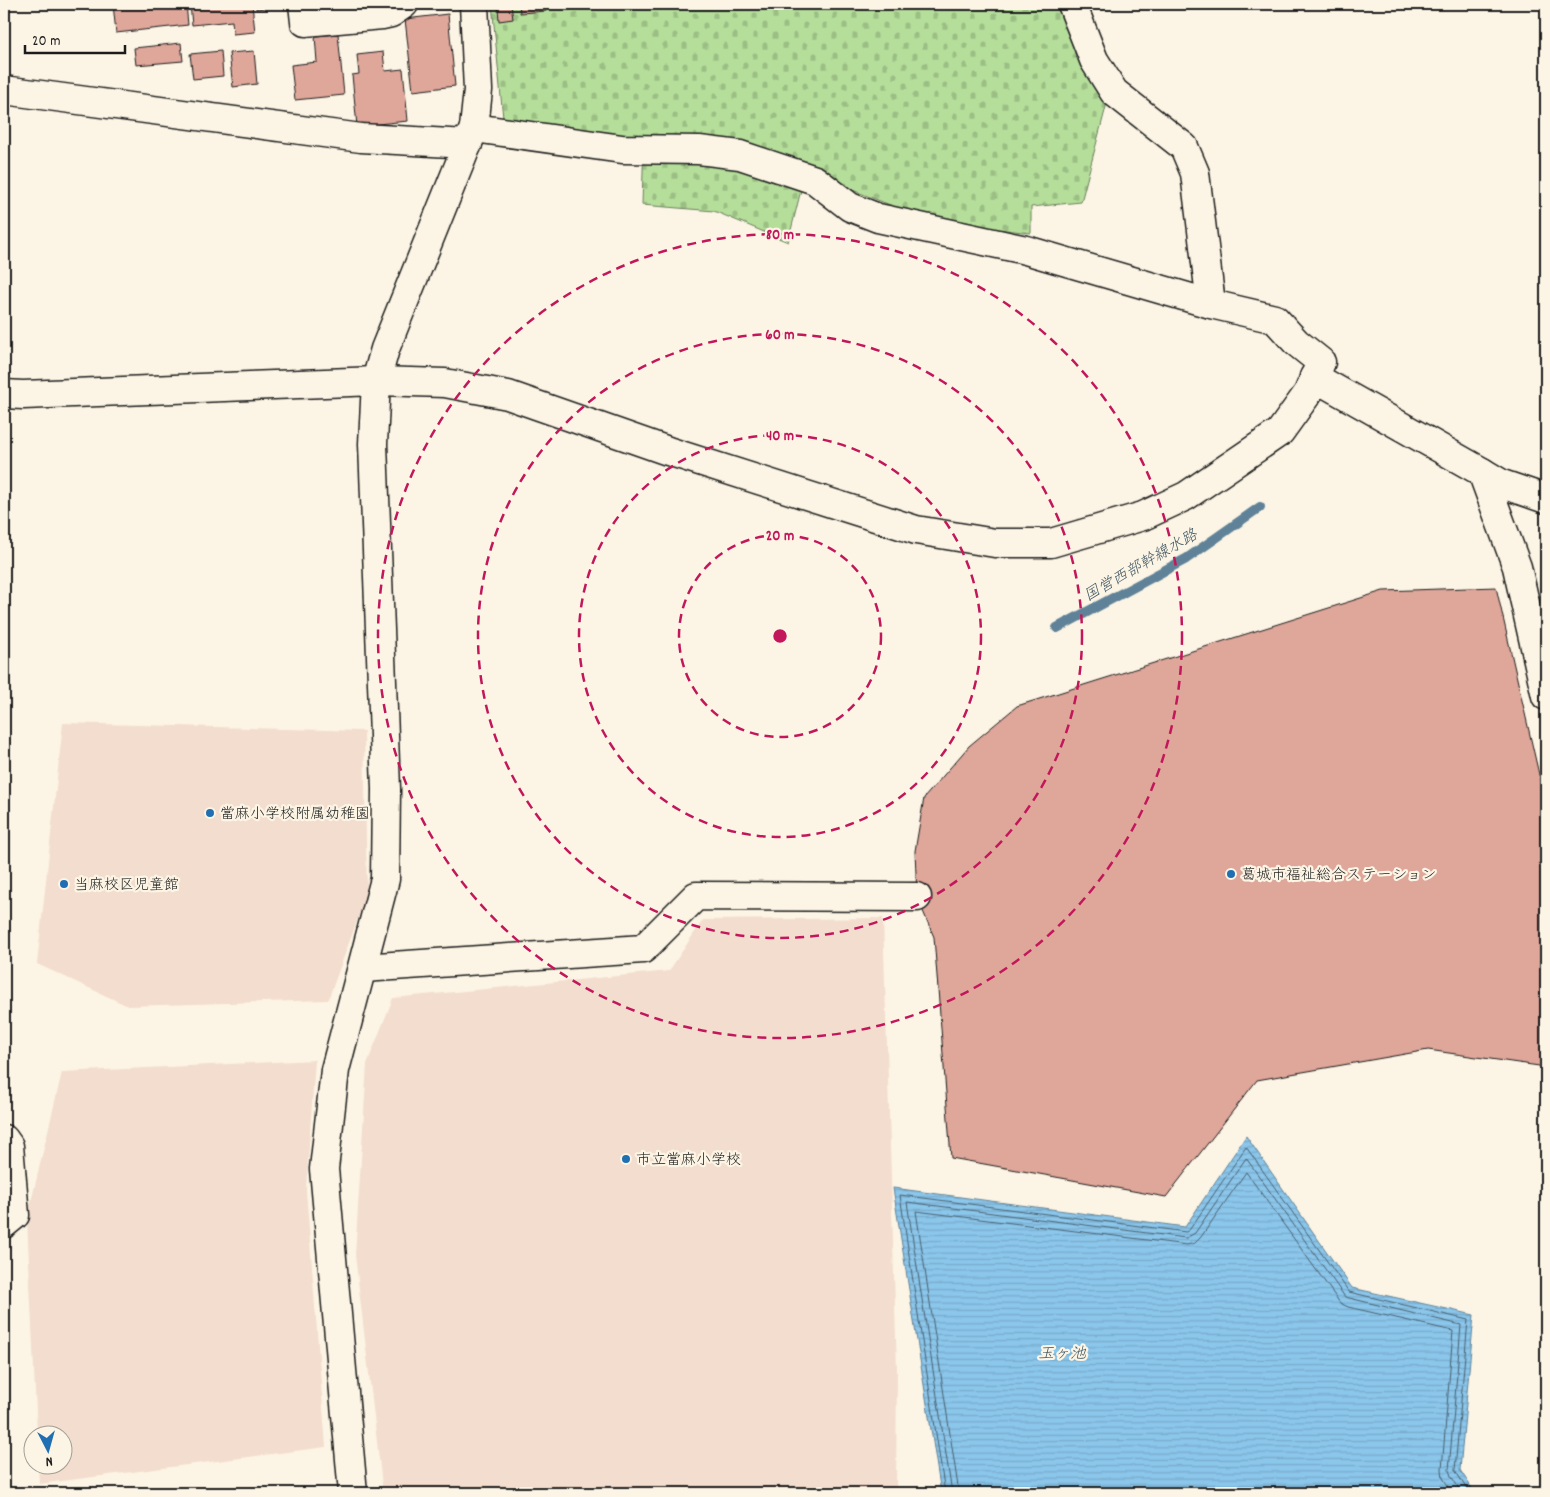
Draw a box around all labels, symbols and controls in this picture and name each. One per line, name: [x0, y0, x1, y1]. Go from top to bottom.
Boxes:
scale bar: [25, 22, 125, 54]
text: 20 m: [32, 31, 60, 53]
text: 80 m: [766, 225, 794, 247]
text: 60 m: [765, 325, 795, 347]
text: 40 m: [766, 426, 794, 448]
water label: 国営西部幹線水路: [1080, 524, 1203, 608]
text: 20 m: [766, 526, 794, 548]
centre of rings: [771, 627, 789, 645]
place label: 當麻小学校附属幼稚園: [220, 804, 370, 826]
marker: 當麻小学校附属幼稚園: [204, 807, 216, 819]
place label: 葛城市福祉総合ステーション: [1241, 865, 1437, 887]
marker: 葛城市福祉総合ステーション: [1225, 868, 1237, 880]
place label: 当麻校区児童館: [74, 875, 179, 897]
marker: 当麻校区児童館: [58, 878, 70, 890]
place label: 市立當麻小学校: [636, 1150, 741, 1172]
marker: 市立當麻小学校: [620, 1153, 632, 1165]
water label: 玉ヶ池: [1038, 1343, 1087, 1366]
north arrow: [22, 1424, 72, 1474]
text: N: [45, 1451, 54, 1471]

